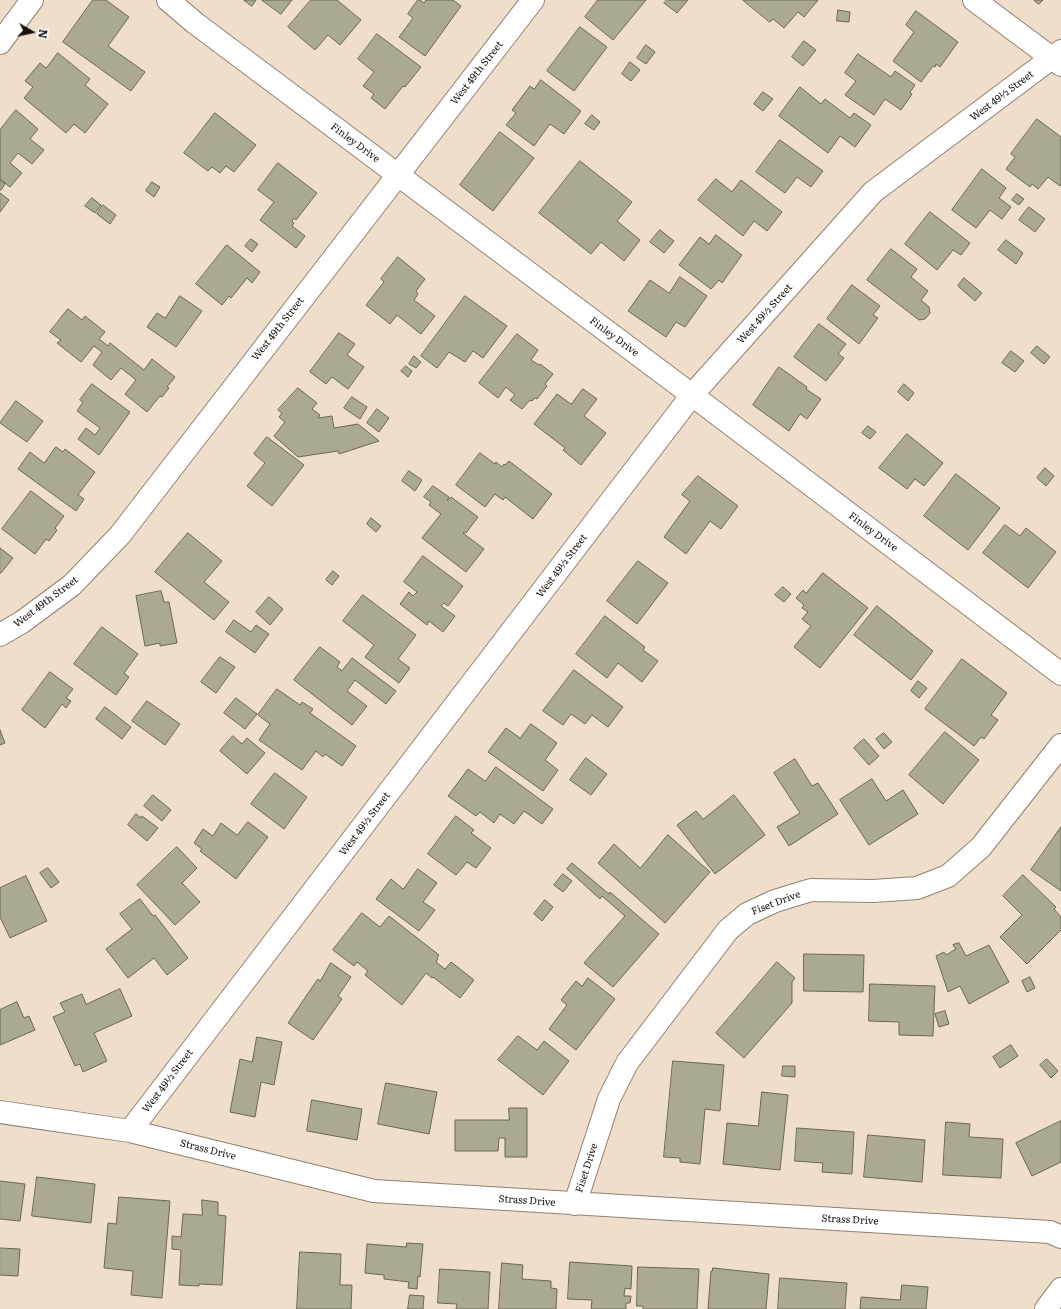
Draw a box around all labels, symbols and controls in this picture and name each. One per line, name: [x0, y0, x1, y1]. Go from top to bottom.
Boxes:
north arrow: [12, 12, 52, 52]
text: N: [35, 28, 52, 40]
street label: West 49th Street: [448, 39, 506, 107]
street label: West 49½ Street: [968, 68, 1036, 124]
street label: Finley Drive: [328, 121, 382, 165]
street label: West 49½ Street: [735, 282, 795, 346]
street label: West 49th Street: [249, 295, 307, 363]
street label: Finley Drive: [587, 315, 641, 359]
street label: Finley Drive: [846, 510, 900, 554]
street label: West 49½ Street: [534, 532, 590, 600]
street label: West 49th Street: [11, 574, 81, 630]
street label: West 49½ Street: [337, 790, 393, 858]
street label: Fiset Drive: [750, 888, 802, 918]
street label: West 49½ Street: [140, 1047, 196, 1115]
street label: Strass Drive: [179, 1137, 237, 1163]
street label: Fiset Drive: [573, 1142, 601, 1194]
street label: Strass Drive: [498, 1193, 556, 1209]
street label: Strass Drive: [821, 1213, 879, 1227]

